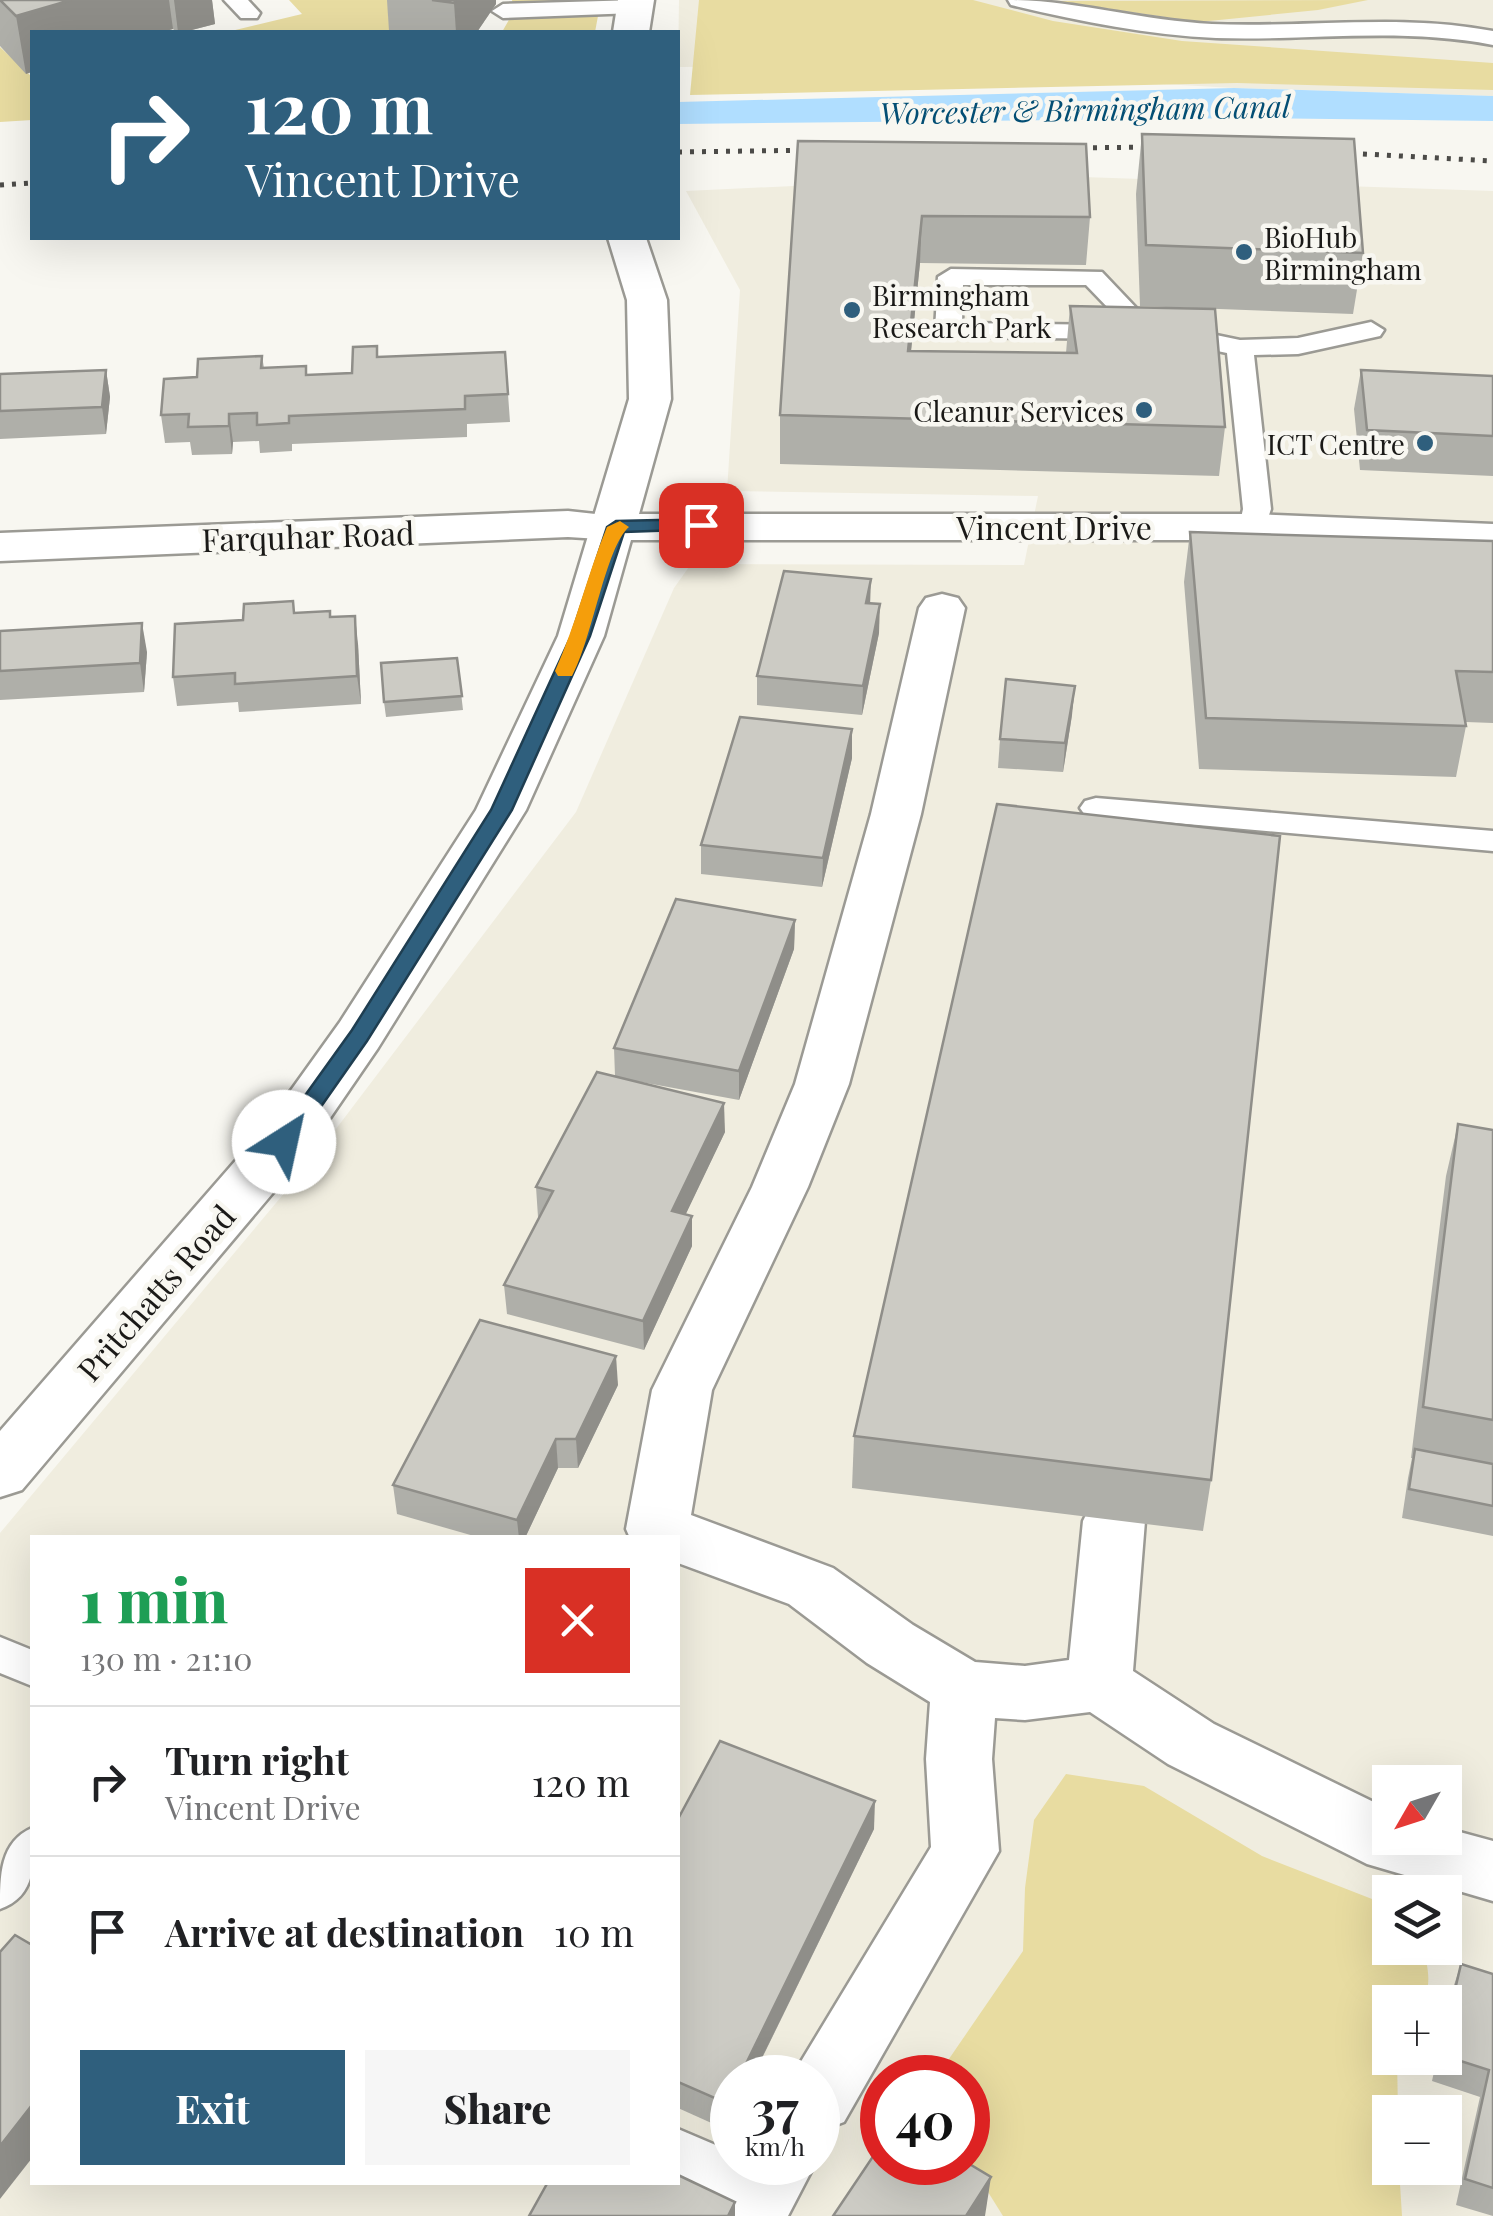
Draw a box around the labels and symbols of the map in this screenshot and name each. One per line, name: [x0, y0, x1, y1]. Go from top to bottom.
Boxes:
water label: Worcester & Birmingham Canal: [879, 85, 1292, 133]
place label: BioHub Birmingham: [1264, 218, 1422, 287]
marker: BioHub Birmingham: [1233, 241, 1255, 263]
place label: Birmingham Research Park: [872, 276, 1052, 345]
marker: Birmingham Research Park: [841, 299, 863, 321]
place label: Cleanur Services: [913, 392, 1124, 429]
marker: Cleanur Services: [1133, 399, 1155, 421]
place label: ICT Centre: [1267, 425, 1405, 462]
marker: ICT Centre: [1414, 432, 1436, 454]
pin: [659, 483, 744, 568]
street label: Vincent Drive: [955, 505, 1152, 548]
street label: Farquhar Road: [201, 510, 415, 560]
position arrow: [232, 1090, 336, 1194]
street label: Pritchatts Road: [66, 1195, 244, 1389]
north arrow: [1372, 1765, 1462, 1855]
speed limit sign: 40: [860, 2055, 990, 2185]

